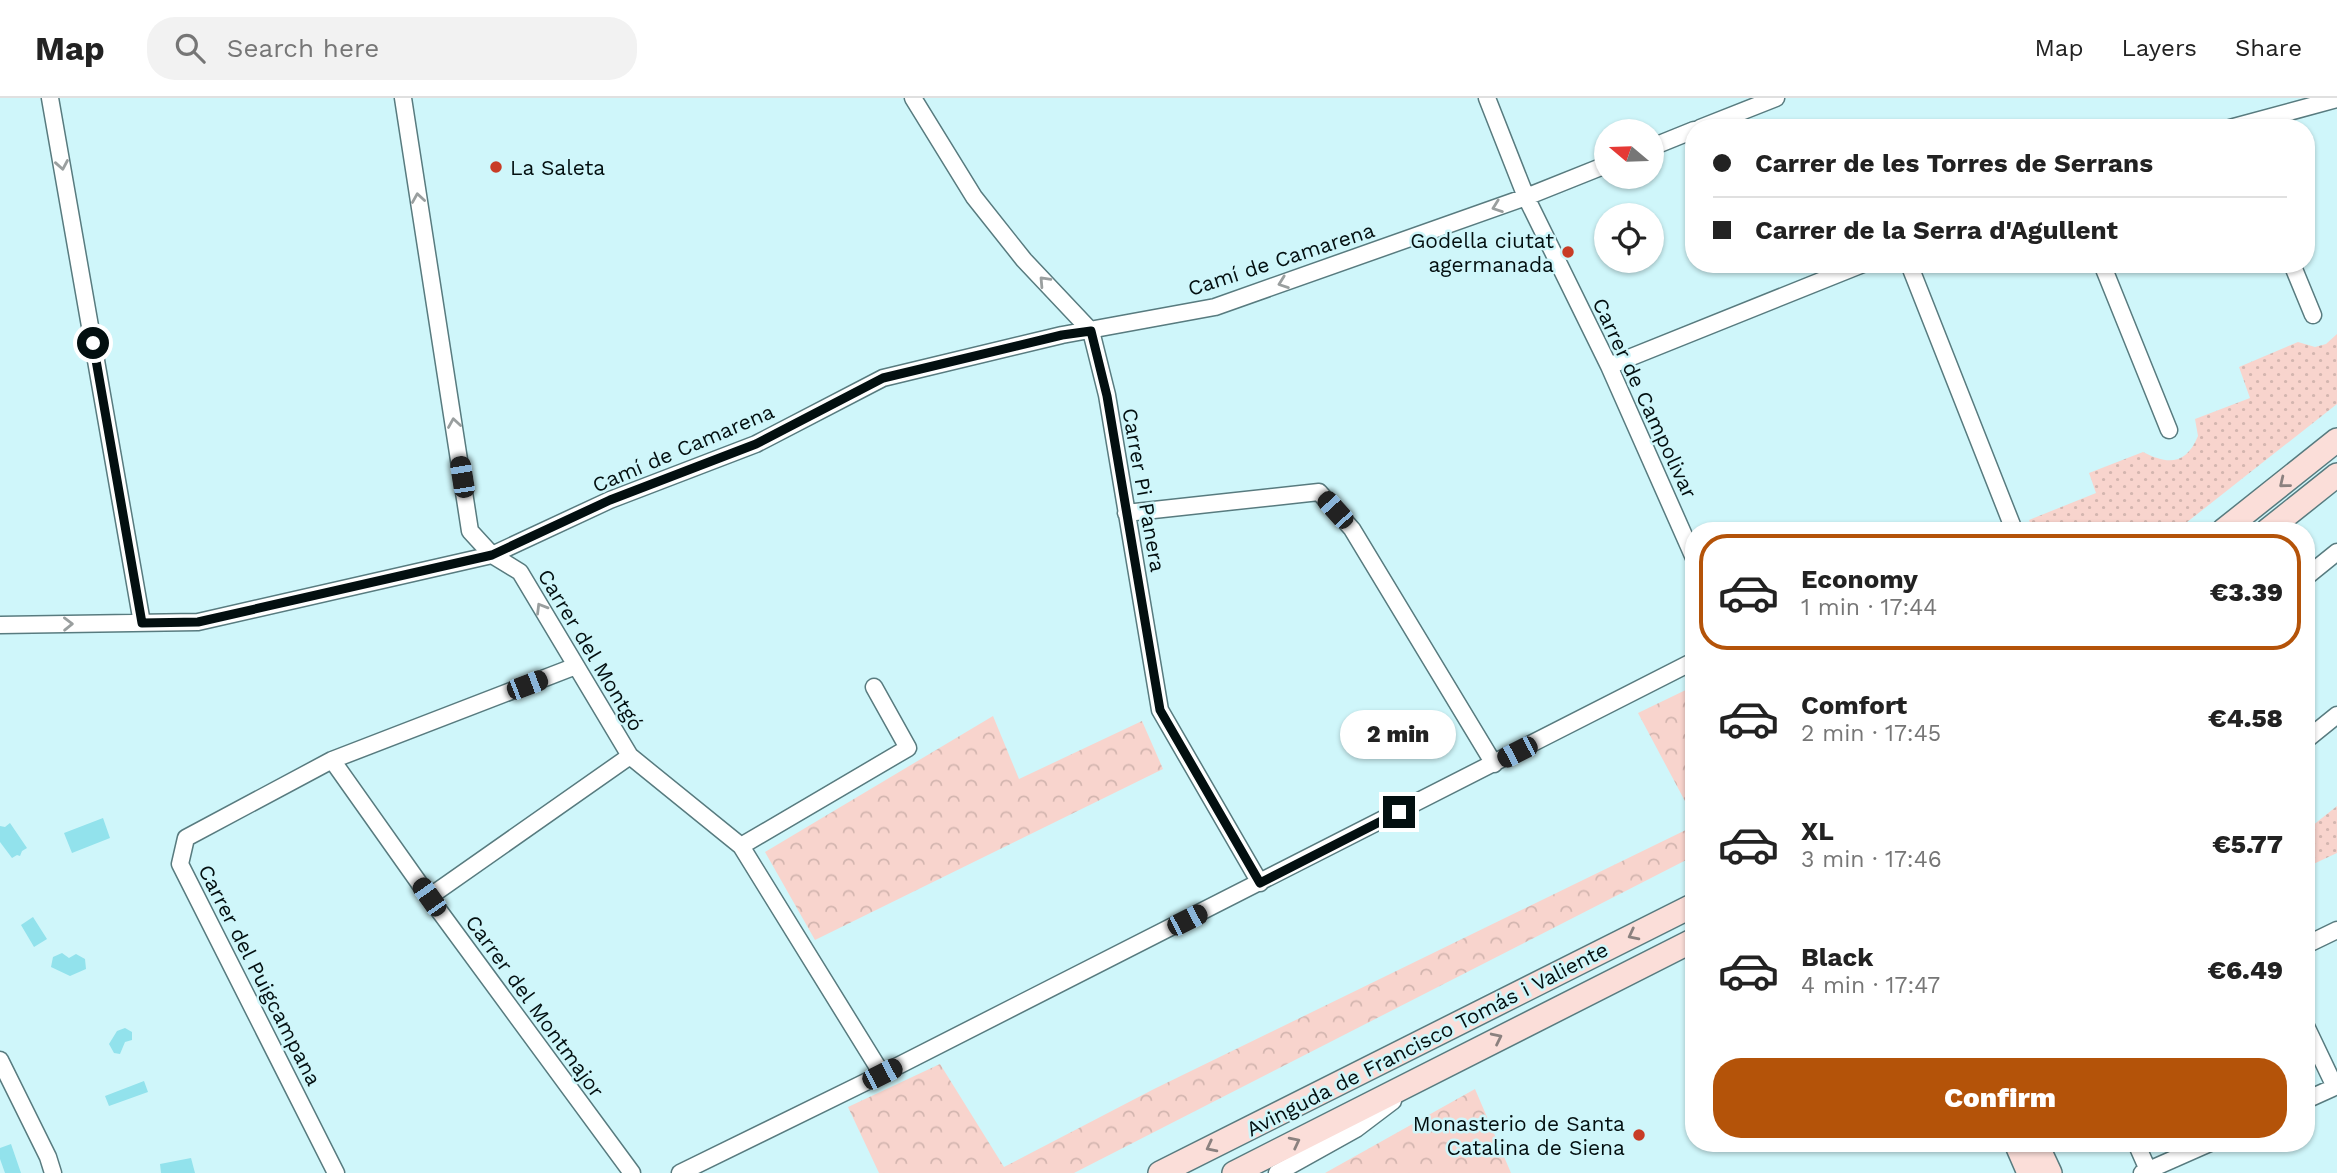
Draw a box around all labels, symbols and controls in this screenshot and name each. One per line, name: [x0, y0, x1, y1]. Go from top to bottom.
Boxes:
search box: [147, 17, 637, 80]
text: Map: [35, 29, 105, 68]
icon: search: [171, 29, 209, 67]
text: Search here: [227, 33, 379, 63]
text: Map: [2035, 34, 2083, 62]
text: Layers: [2121, 34, 2197, 62]
text: Share: [2235, 34, 2302, 62]
north arrow: [1594, 119, 1664, 189]
map controls: [1594, 119, 1664, 273]
text: Carrer de les Torres de Serrans: [1755, 148, 2153, 178]
place label: La Saleta: [510, 155, 605, 180]
one-way arrow: [54, 159, 69, 171]
marker: La Saleta: [488, 159, 504, 175]
one-way arrow: [411, 192, 426, 204]
one-way arrow: [1492, 199, 1504, 213]
button: locate: [1594, 203, 1664, 273]
text: Carrer de la Serra d'Agullent: [1755, 215, 2118, 245]
street label: Camí de Camarena: [1184, 217, 1378, 301]
place label: Godella ciutat agermanada: [1410, 228, 1554, 277]
marker: Godella ciutat agermanada: [1560, 244, 1576, 260]
one-way arrow: [1277, 275, 1289, 289]
one-way arrow: [1039, 276, 1052, 289]
street label: Carrer de Campolivar: [1588, 294, 1703, 502]
route start: [77, 327, 109, 359]
street label: Camí de Camarena: [588, 398, 778, 498]
street label: Carrer Pi Panera: [1117, 406, 1171, 574]
one-way arrow: [446, 417, 461, 429]
car: [449, 455, 476, 499]
one-way arrow: [2279, 474, 2291, 487]
car: [1314, 487, 1357, 533]
icon: car: [1717, 561, 1780, 624]
text: Economy: [1801, 564, 1918, 594]
street label: Carrer del Montgó: [533, 565, 649, 735]
text: €3.39: [2210, 577, 2283, 607]
text: 1 min · 17:44: [1801, 594, 1937, 621]
one-way arrow: [536, 602, 549, 615]
one-way arrow: [63, 616, 74, 632]
car: [504, 668, 551, 702]
icon: car: [1717, 687, 1780, 750]
text: Comfort: [1801, 690, 1907, 720]
text: €4.58: [2208, 703, 2283, 733]
callout: 2 min: [1341, 710, 1457, 760]
text: 2 min · 17:45: [1801, 720, 1941, 747]
text: 2 min: [1367, 721, 1429, 748]
car: [1494, 733, 1541, 771]
route end: [1383, 796, 1415, 828]
icon: car: [1717, 813, 1780, 876]
text: XL: [1801, 816, 1834, 846]
text: €5.77: [2212, 829, 2283, 859]
text: 3 min · 17:46: [1801, 846, 1942, 873]
street label: Carrer del Puigcampana: [193, 860, 327, 1090]
car: [409, 874, 450, 920]
car: [1164, 901, 1211, 939]
street label: Carrer del Montmajor: [460, 910, 610, 1102]
one-way arrow: [1628, 927, 1640, 941]
street label: Avinguda de Francisco Tomás i Valiente: [1242, 936, 1612, 1142]
icon: car: [1717, 939, 1780, 1002]
text: Black: [1801, 942, 1873, 972]
text: €6.49: [2208, 955, 2283, 985]
text: 4 min · 17:47: [1801, 972, 1940, 999]
one-way arrow: [1490, 1033, 1502, 1047]
car: [859, 1055, 906, 1093]
button: Confirm: [1713, 1058, 2287, 1138]
place label: Monasterio de Santa Catalina de Siena: [1413, 1111, 1625, 1160]
marker: Monasterio de Santa Catalina de Siena: [1631, 1127, 1647, 1143]
one-way arrow: [1288, 1136, 1300, 1150]
one-way arrow: [1206, 1139, 1218, 1153]

